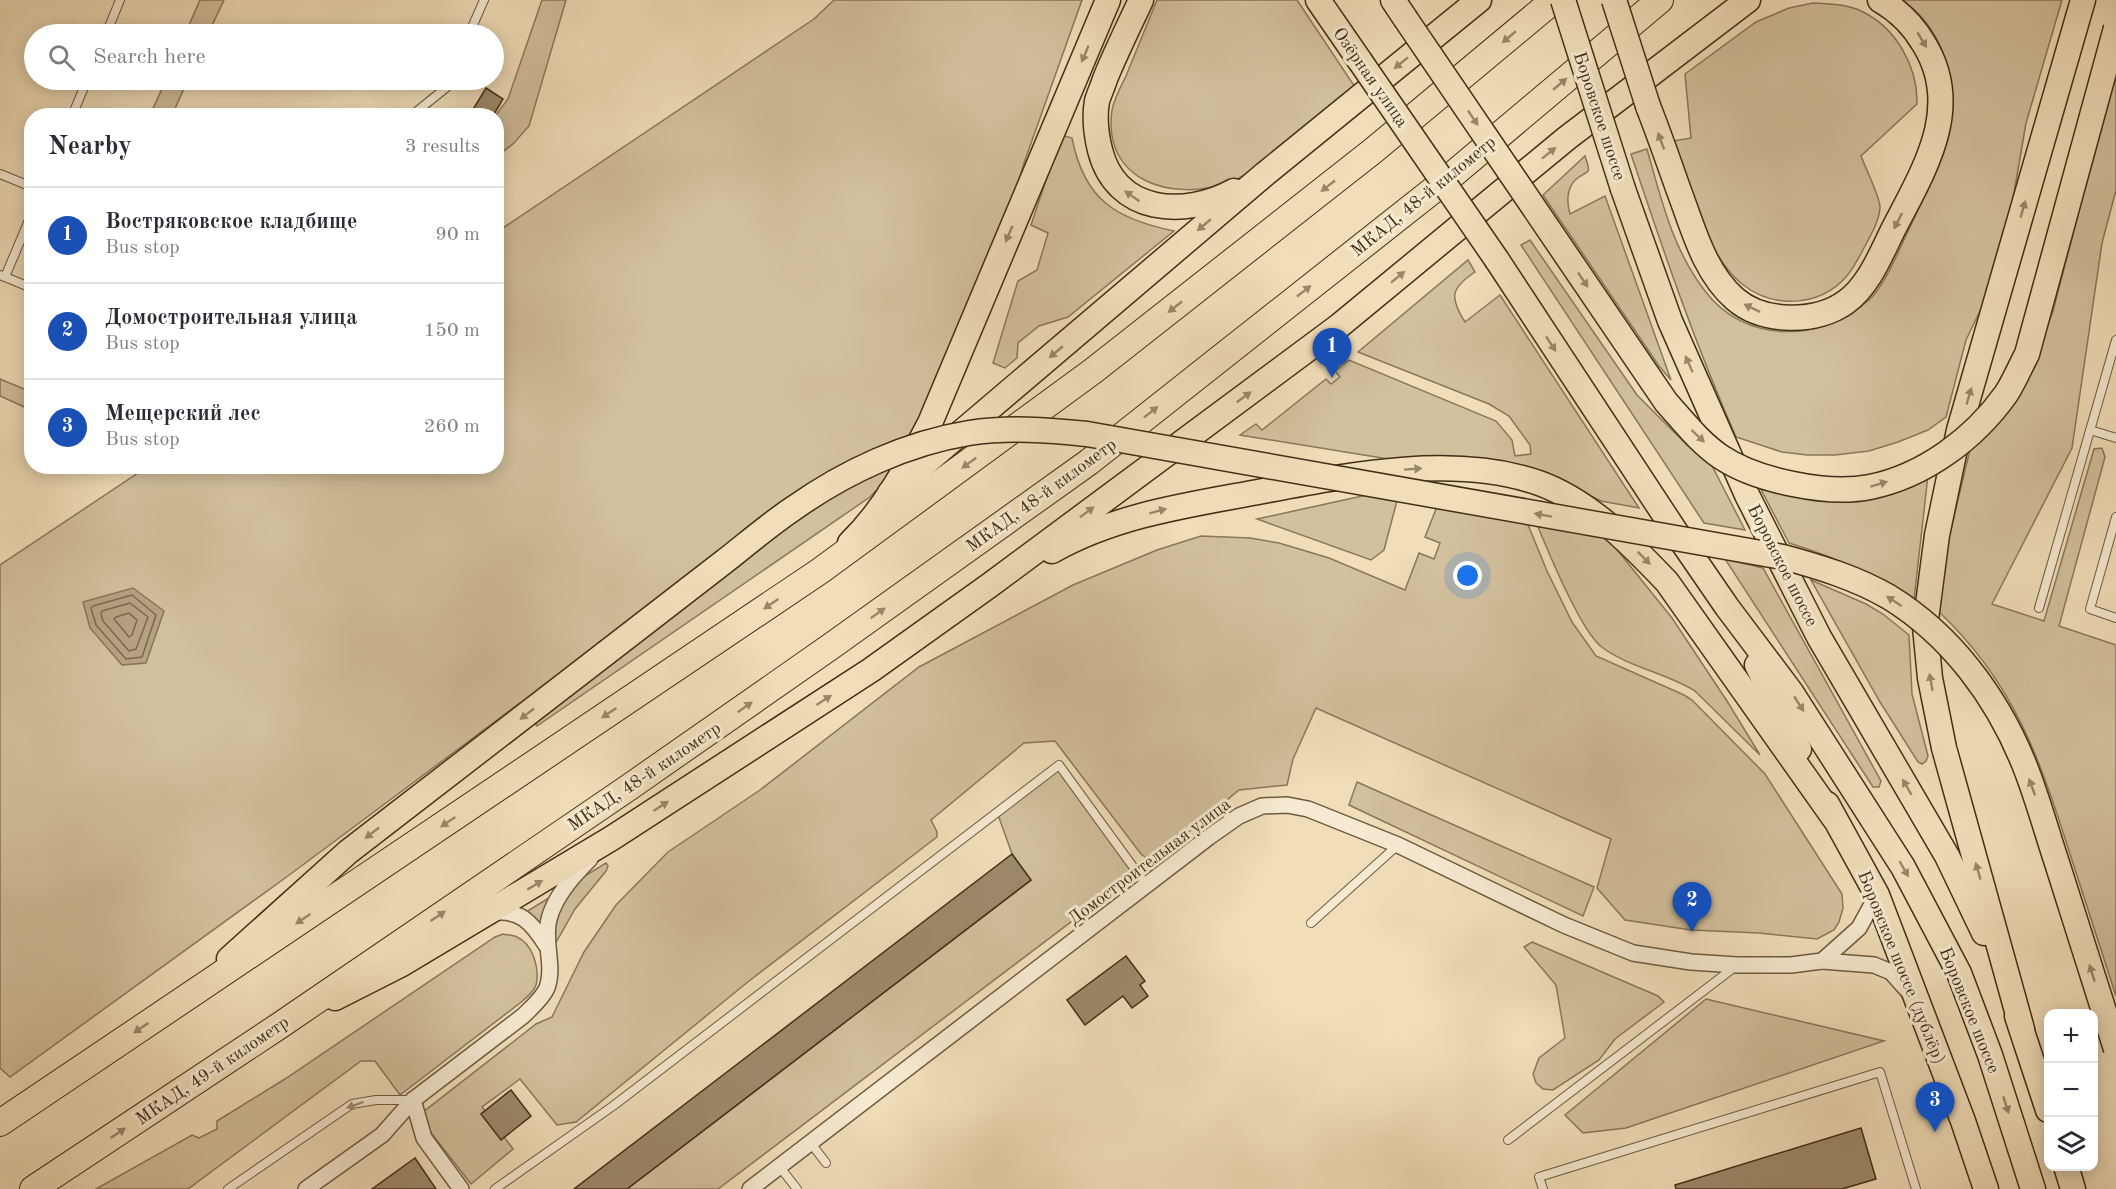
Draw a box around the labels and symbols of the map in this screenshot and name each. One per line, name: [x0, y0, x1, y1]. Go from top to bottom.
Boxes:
street label: Озёрная улица: [1329, 24, 1411, 131]
one-way arrow: [1501, 31, 1517, 44]
one-way arrow: [1916, 31, 1927, 48]
one-way arrow: [1080, 45, 1089, 63]
street label: Боровское шоссе: [1570, 50, 1628, 183]
one-way arrow: [1393, 57, 1409, 70]
one-way arrow: [1552, 78, 1567, 91]
one-way arrow: [1467, 110, 1479, 126]
one-way arrow: [1656, 132, 1666, 150]
street label: МКАД, 48-й километр: [1348, 133, 1499, 261]
one-way arrow: [1541, 147, 1557, 160]
one-way arrow: [1320, 180, 1335, 192]
one-way arrow: [1124, 190, 1140, 201]
one-way arrow: [2019, 200, 2029, 218]
one-way arrow: [1893, 213, 1902, 230]
one-way arrow: [1196, 219, 1212, 232]
one-way arrow: [1005, 225, 1014, 242]
one-way arrow: [1577, 271, 1589, 287]
one-way arrow: [1391, 272, 1406, 284]
one-way arrow: [1297, 286, 1312, 298]
one-way arrow: [1167, 301, 1182, 313]
one-way arrow: [1744, 303, 1761, 312]
pin: 1: [1312, 328, 1352, 378]
one-way arrow: [1546, 336, 1557, 353]
one-way arrow: [1049, 345, 1064, 358]
one-way arrow: [1684, 355, 1694, 373]
one-way arrow: [1965, 387, 1974, 405]
one-way arrow: [1237, 391, 1252, 403]
one-way arrow: [1144, 407, 1159, 419]
one-way arrow: [1690, 429, 1705, 442]
street label: МКАД, 48-й километр: [963, 436, 1120, 556]
one-way arrow: [961, 456, 976, 468]
one-way arrow: [1403, 465, 1422, 474]
one-way arrow: [1870, 479, 1888, 488]
street label: Боровское шоссе: [1744, 502, 1821, 629]
one-way arrow: [1079, 506, 1095, 518]
one-way arrow: [1149, 506, 1167, 515]
one-way arrow: [1534, 510, 1553, 519]
one-way arrow: [1637, 550, 1651, 564]
your location: [1453, 561, 1482, 590]
one-way arrow: [1886, 596, 1902, 607]
one-way arrow: [764, 598, 780, 610]
one-way arrow: [870, 608, 886, 619]
one-way arrow: [1927, 672, 1936, 691]
one-way arrow: [816, 695, 833, 706]
one-way arrow: [1793, 696, 1805, 712]
one-way arrow: [736, 701, 752, 713]
one-way arrow: [602, 707, 618, 719]
one-way arrow: [519, 708, 535, 721]
street label: МКАД, 48-й километр: [565, 719, 724, 835]
one-way arrow: [2027, 778, 2037, 796]
one-way arrow: [1901, 779, 1912, 795]
street label: Домостроительная улица: [1065, 795, 1234, 929]
one-way arrow: [653, 801, 669, 812]
one-way arrow: [439, 816, 456, 827]
one-way arrow: [365, 827, 380, 839]
one-way arrow: [1899, 861, 1909, 878]
one-way arrow: [1973, 862, 1982, 880]
street label: Боровское шоссе (дублёр): [1854, 868, 1949, 1067]
one-way arrow: [527, 879, 543, 890]
pin: 2: [1672, 882, 1712, 932]
one-way arrow: [430, 911, 446, 922]
one-way arrow: [295, 913, 311, 924]
street label: Боровское шоссе: [1936, 945, 2003, 1076]
one-way arrow: [2087, 964, 2096, 982]
street label: МКАД, 49-й километр: [133, 1013, 292, 1129]
one-way arrow: [133, 1022, 149, 1033]
pin: 3: [1916, 1082, 1954, 1132]
one-way arrow: [2002, 1096, 2011, 1114]
one-way arrow: [346, 1101, 364, 1111]
one-way arrow: [110, 1127, 126, 1138]

